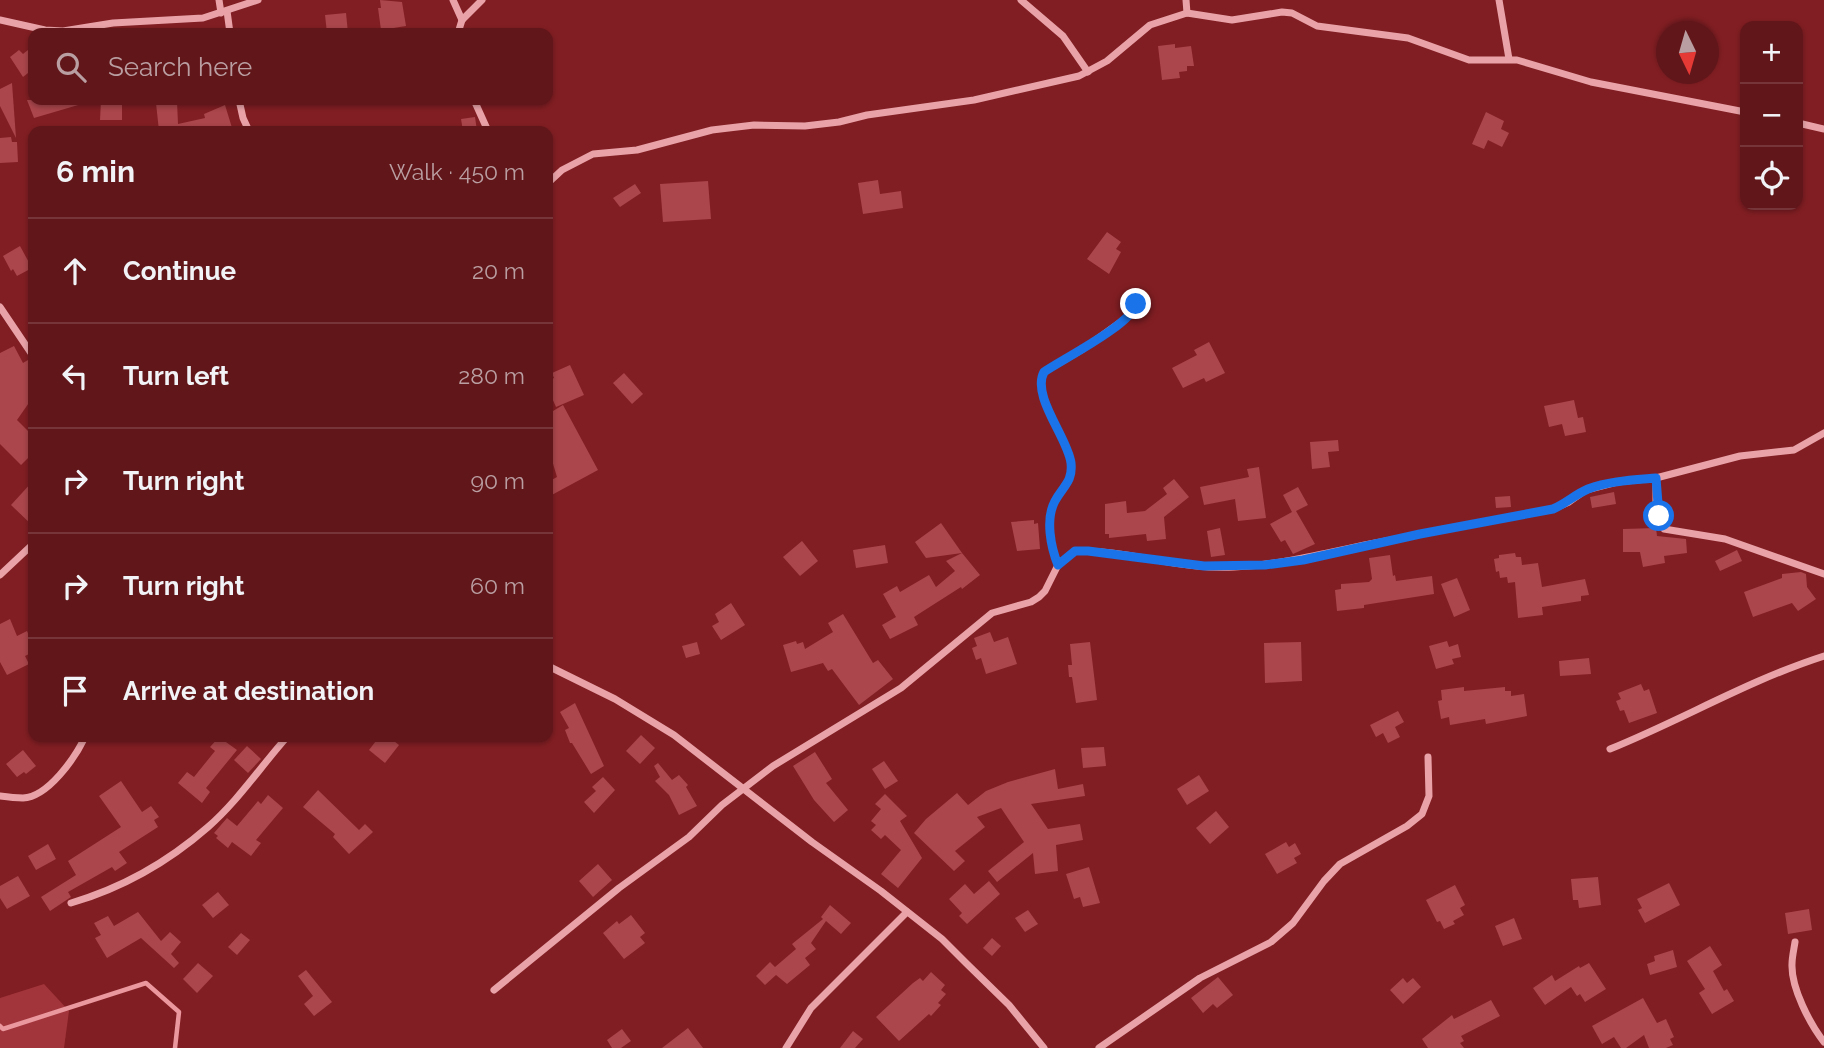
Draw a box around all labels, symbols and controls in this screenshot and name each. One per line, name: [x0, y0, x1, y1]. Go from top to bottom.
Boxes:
north arrow: [1656, 21, 1719, 84]
map controls: [1740, 21, 1803, 210]
button: +: [1740, 21, 1803, 84]
search box: [28, 28, 553, 105]
icon: search: [52, 48, 90, 86]
text: Search here: [108, 52, 252, 82]
button: −: [1740, 84, 1803, 147]
button: locate: [1740, 147, 1803, 210]
text: 6 min: [56, 154, 135, 189]
text: Walk · 450 m: [389, 158, 525, 185]
icon: ahead: [56, 252, 94, 290]
text: Continue: [123, 256, 236, 286]
text: 20 m: [472, 257, 525, 284]
route end: [1120, 288, 1151, 319]
icon: left: [56, 357, 94, 395]
text: Turn left: [123, 361, 229, 391]
text: 280 m: [458, 362, 525, 389]
icon: right: [56, 462, 94, 500]
text: Turn right: [123, 466, 244, 496]
text: 90 m: [470, 467, 525, 494]
route start: [1643, 500, 1674, 531]
icon: right: [56, 567, 94, 605]
text: Turn right: [123, 571, 244, 601]
text: 60 m: [470, 572, 525, 599]
icon: arrive: [56, 672, 94, 710]
text: Arrive at destination: [123, 676, 374, 706]

